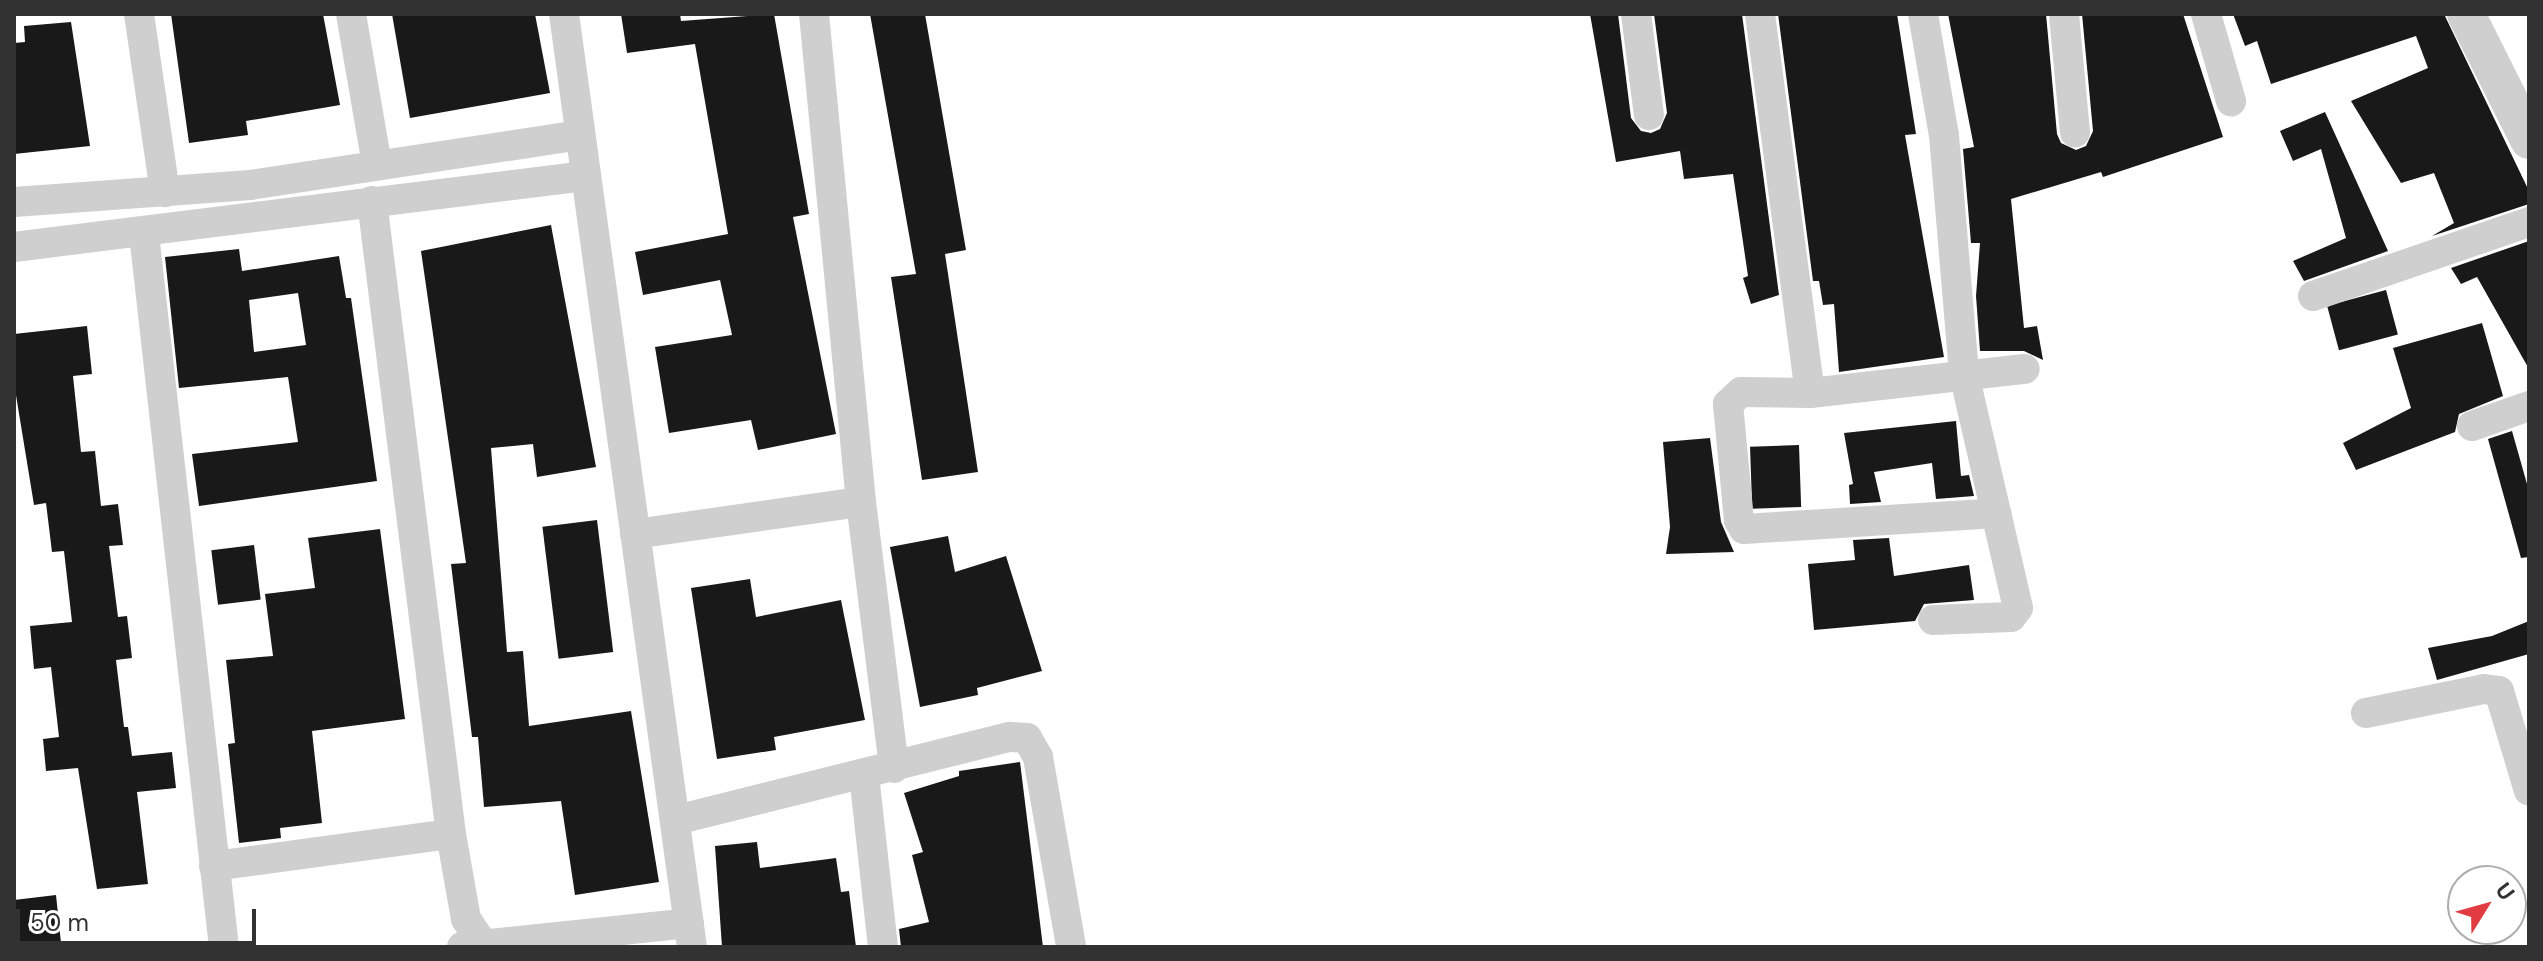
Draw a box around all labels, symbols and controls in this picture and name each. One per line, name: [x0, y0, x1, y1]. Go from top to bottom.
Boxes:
north arrow: [2447, 865, 2527, 945]
text: U: [2489, 877, 2521, 906]
scale bar: [20, 893, 260, 943]
text: 50 m: [30, 907, 89, 938]

